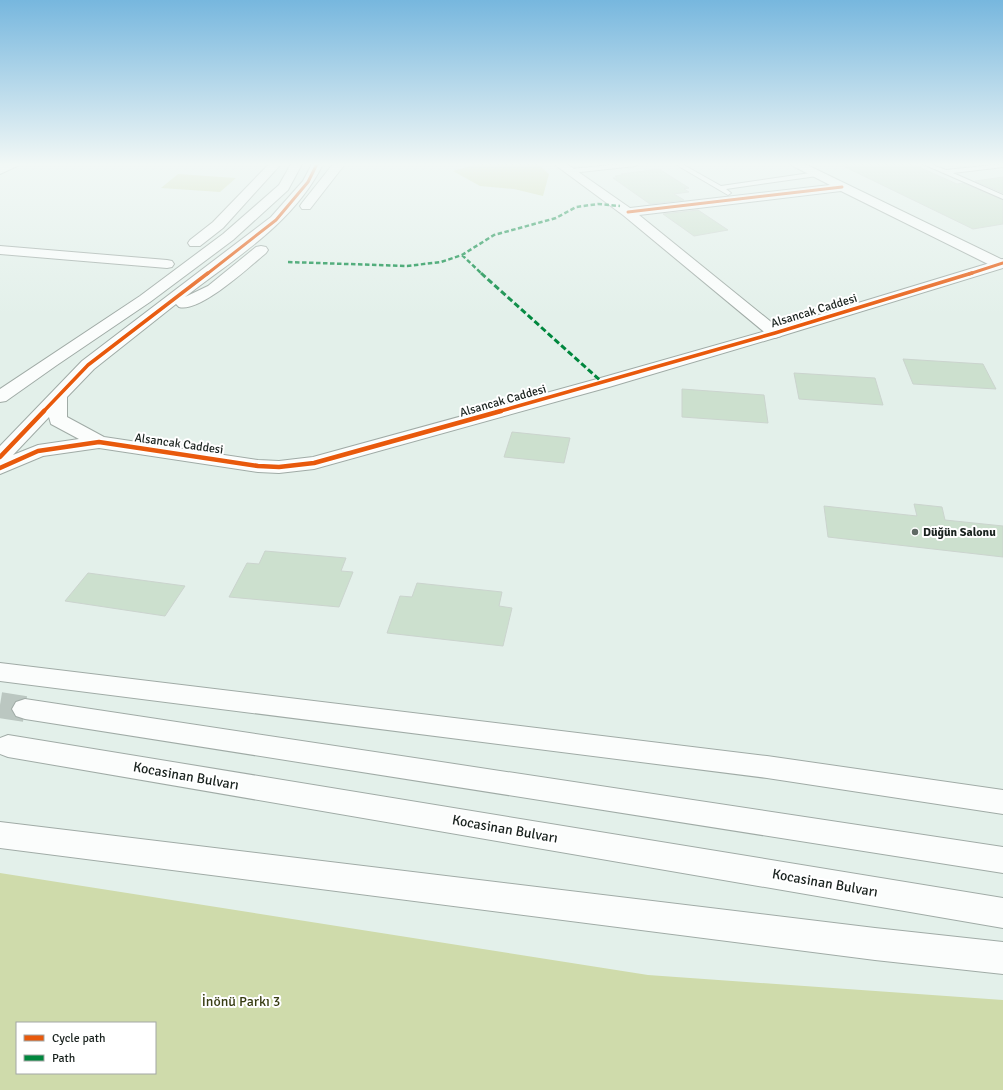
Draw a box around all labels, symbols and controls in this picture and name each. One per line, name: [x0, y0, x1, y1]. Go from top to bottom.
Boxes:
street label: Alsancak Caddesi: [769, 291, 859, 331]
street label: Alsancak Caddesi: [458, 381, 548, 421]
street label: Alsancak Caddesi: [134, 430, 224, 458]
place label: Düğün Salonu: [923, 525, 996, 540]
marker: Düğün Salonu: [910, 527, 920, 537]
street label: Kocasinan Bulvarı: [132, 758, 240, 794]
street label: Kocasinan Bulvarı: [451, 811, 559, 847]
street label: Kocasinan Bulvarı: [771, 865, 879, 901]
park label: İnönü Parkı 3: [202, 993, 280, 1010]
legend: [16, 1022, 156, 1074]
text: Cycle path: [52, 1031, 105, 1046]
text: Path: [52, 1051, 75, 1066]

